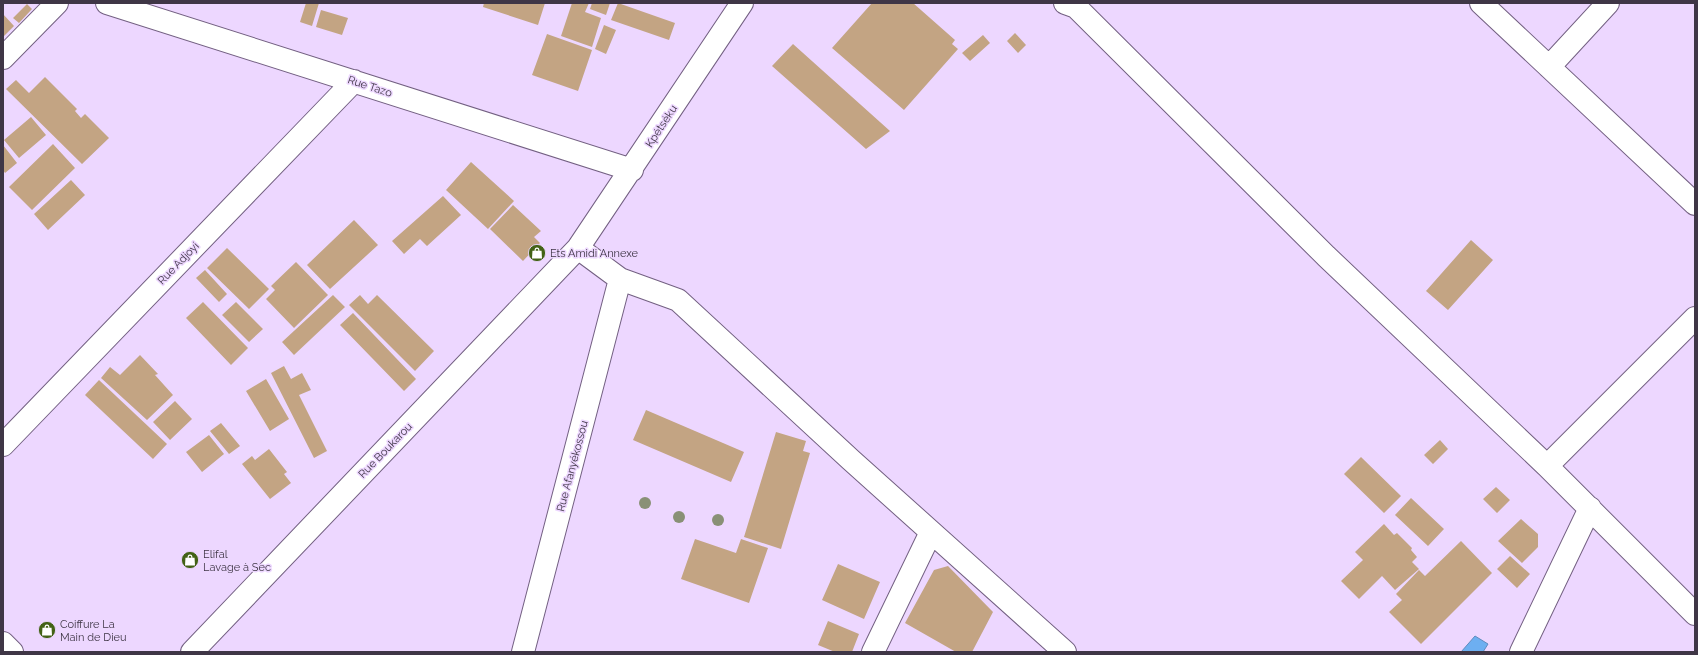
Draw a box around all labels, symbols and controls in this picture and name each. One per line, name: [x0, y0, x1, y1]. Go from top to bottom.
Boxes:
street label: Rue Tazo: [346, 73, 394, 100]
street label: Kpétséku: [643, 103, 680, 150]
street label: Rue Adjoyi: [155, 239, 202, 287]
shop icon: Ets Amidi Annexe: [527, 243, 547, 263]
place label: Ets Amidi Annexe: [550, 247, 639, 260]
street label: Rue Afanyékossou: [554, 419, 591, 513]
street label: Rue Boukarou: [356, 420, 415, 481]
place label: Elifal Lavage à Sec: [203, 548, 271, 574]
shop icon: Elifal Lavage à Sec: [180, 550, 200, 570]
place label: Coiffure La Main de Dieu: [60, 618, 127, 644]
shop icon: Coiffure La Main de Dieu: [37, 620, 57, 640]

